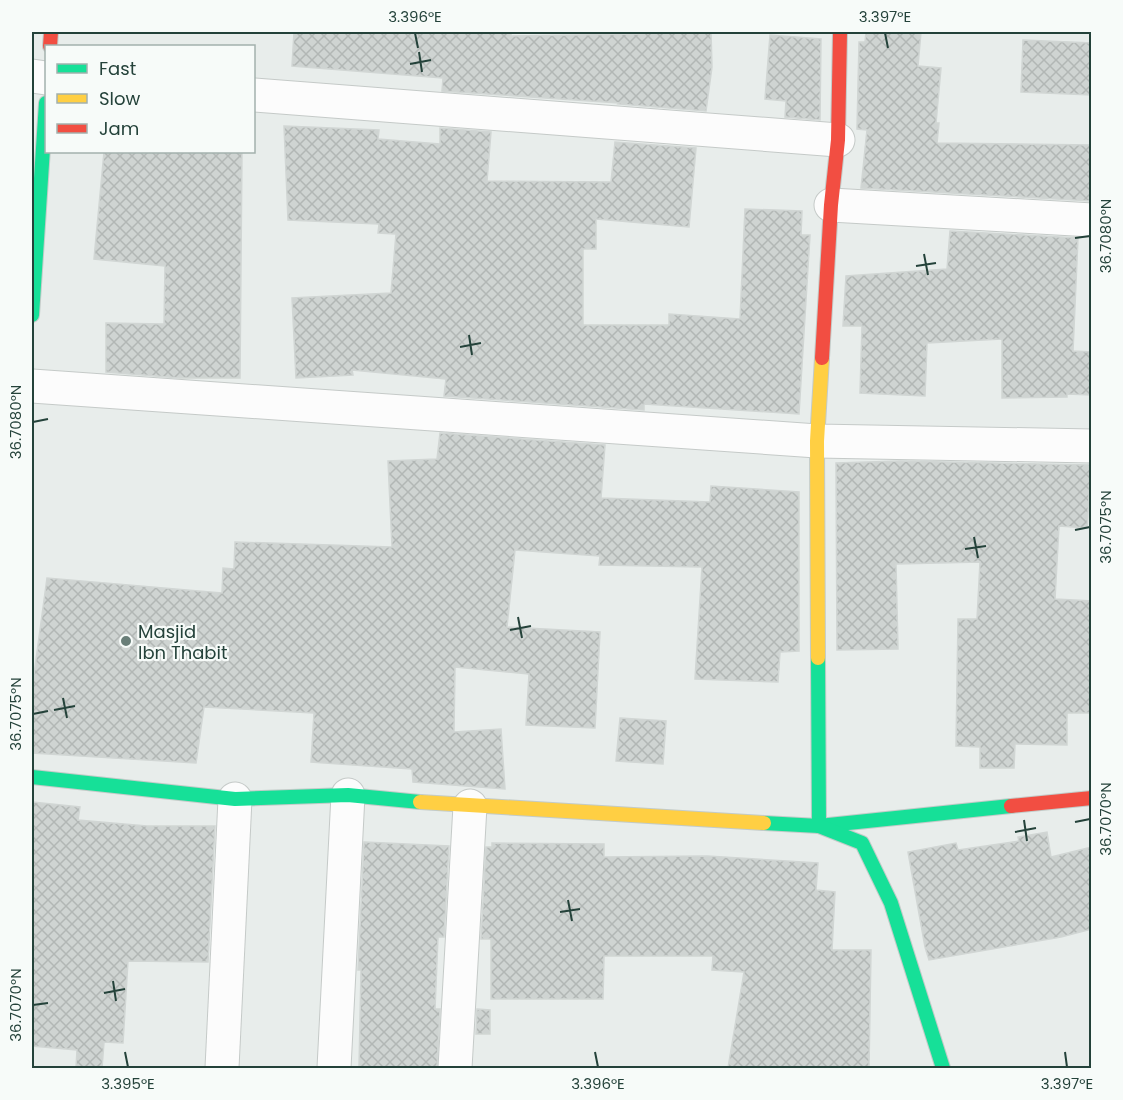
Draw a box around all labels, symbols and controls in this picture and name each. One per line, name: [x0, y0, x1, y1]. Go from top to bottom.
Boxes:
text: 3.396°E: [388, 6, 442, 27]
text: 3.397°E: [859, 6, 911, 27]
legend: [45, 45, 255, 153]
text: Fast: [99, 56, 136, 81]
text: Slow: [99, 86, 141, 111]
text: Jam: [99, 116, 139, 141]
text: 36.7080°N: [1095, 199, 1116, 273]
text: 36.7080°N: [5, 385, 26, 459]
text: 36.7075°N: [1095, 490, 1116, 564]
place label: Masjid Ibn Thabit: [138, 619, 228, 665]
marker: Masjid Ibn Thabit: [119, 634, 133, 648]
text: 36.7075°N: [5, 677, 26, 751]
text: 36.7070°N: [1095, 782, 1116, 856]
text: 36.7070°N: [5, 968, 26, 1042]
text: 3.395°E: [101, 1073, 155, 1094]
text: 3.396°E: [571, 1073, 625, 1094]
text: 3.397°E: [1041, 1073, 1093, 1094]

